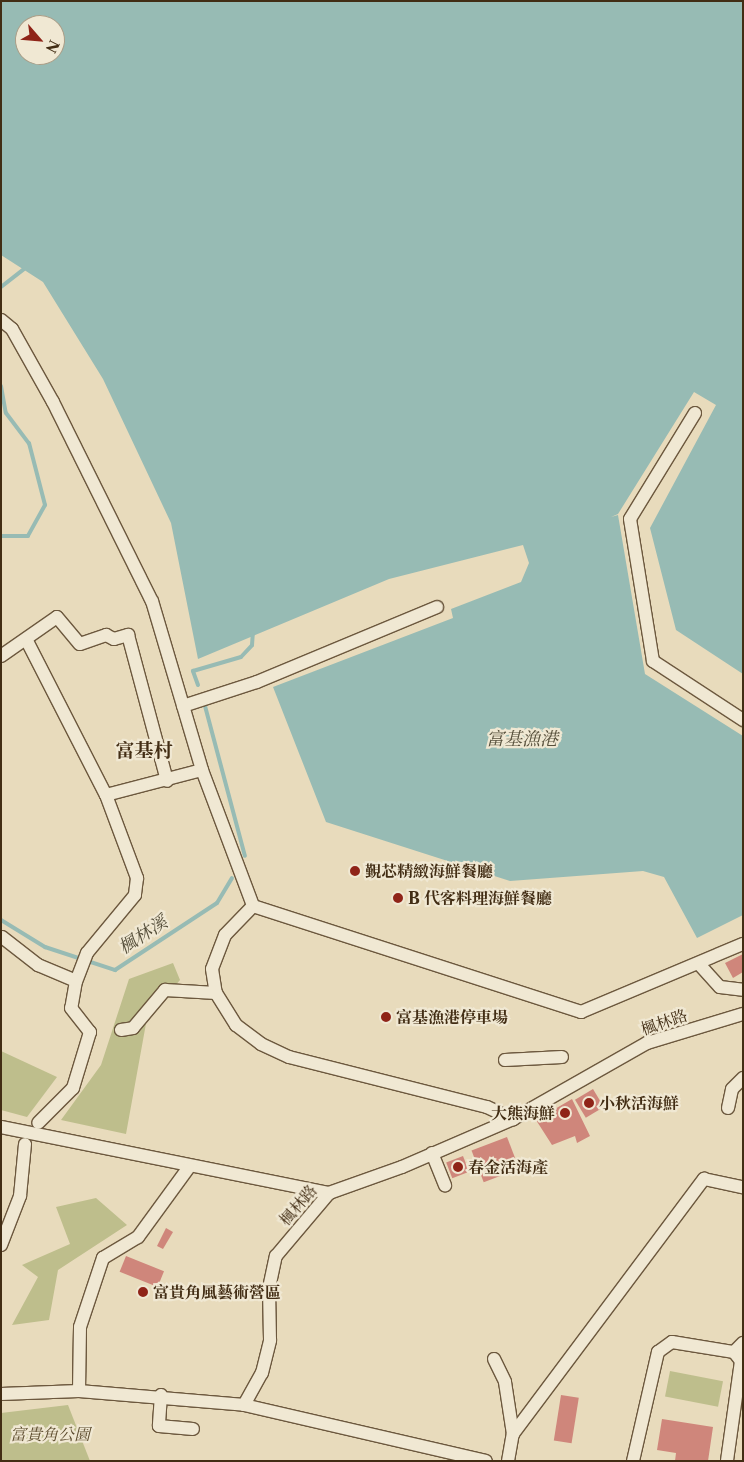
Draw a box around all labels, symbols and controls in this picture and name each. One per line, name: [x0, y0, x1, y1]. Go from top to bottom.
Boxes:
north arrow: [15, 15, 65, 65]
text: N: [42, 37, 63, 56]
water label: 富基漁港: [486, 728, 558, 750]
district label: 富基村: [116, 740, 172, 762]
place label: 覲芯精緻海鮮餐廳: [365, 861, 493, 881]
marker: 覲芯精緻海鮮餐廳: [349, 865, 361, 877]
place label: B 代客料理海鮮餐廳: [408, 888, 552, 908]
marker: B 代客料理海鮮餐廳: [392, 892, 404, 904]
water label: 楓林溪: [114, 911, 172, 959]
street label: 楓林路: [638, 1005, 690, 1039]
place label: 富基漁港停車場: [396, 1007, 508, 1027]
marker: 富基漁港停車場: [380, 1011, 392, 1023]
place label: 小秋活海鮮: [599, 1093, 679, 1113]
marker: 小秋活海鮮: [583, 1097, 595, 1109]
place label: 大熊海鮮: [491, 1103, 555, 1123]
marker: 大熊海鮮: [559, 1107, 571, 1119]
place label: 春金活海產: [468, 1157, 548, 1177]
marker: 春金活海產: [452, 1161, 464, 1173]
street label: 楓林路: [275, 1181, 321, 1229]
place label: 富貴角風藝術營區: [153, 1282, 281, 1302]
marker: 富貴角風藝術營區: [137, 1286, 149, 1298]
park label: 富貴角公園: [10, 1424, 90, 1444]

